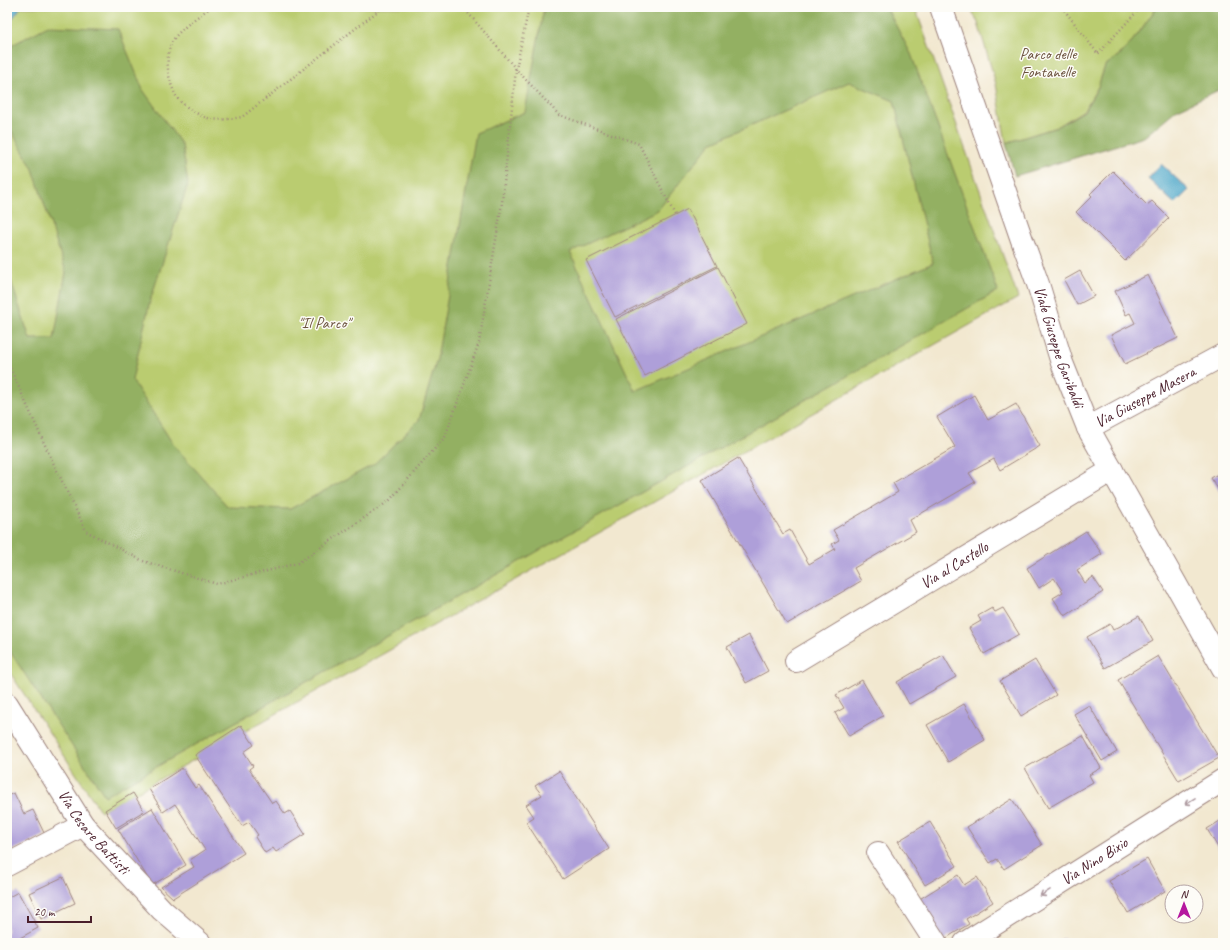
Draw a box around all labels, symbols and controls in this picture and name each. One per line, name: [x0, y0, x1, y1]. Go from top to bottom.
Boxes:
park label: Parco delle Fontanelle: [1020, 44, 1078, 82]
street label: Viale Giuseppe Garibaldi: [1029, 284, 1090, 413]
park label: "Il Parco": [298, 313, 353, 333]
street label: Via Giuseppe Masera: [1091, 361, 1200, 432]
street label: Via al Castello: [917, 536, 993, 593]
street label: Via Cesare Battisti: [53, 786, 135, 880]
one-way arrow: [1185, 797, 1196, 805]
street label: Via Nino Bixio: [1057, 832, 1133, 890]
north arrow: [1164, 884, 1204, 924]
text: N: [1181, 887, 1190, 901]
one-way arrow: [1039, 889, 1050, 897]
scale bar: [28, 898, 91, 924]
text: 20 m: [34, 904, 56, 920]

